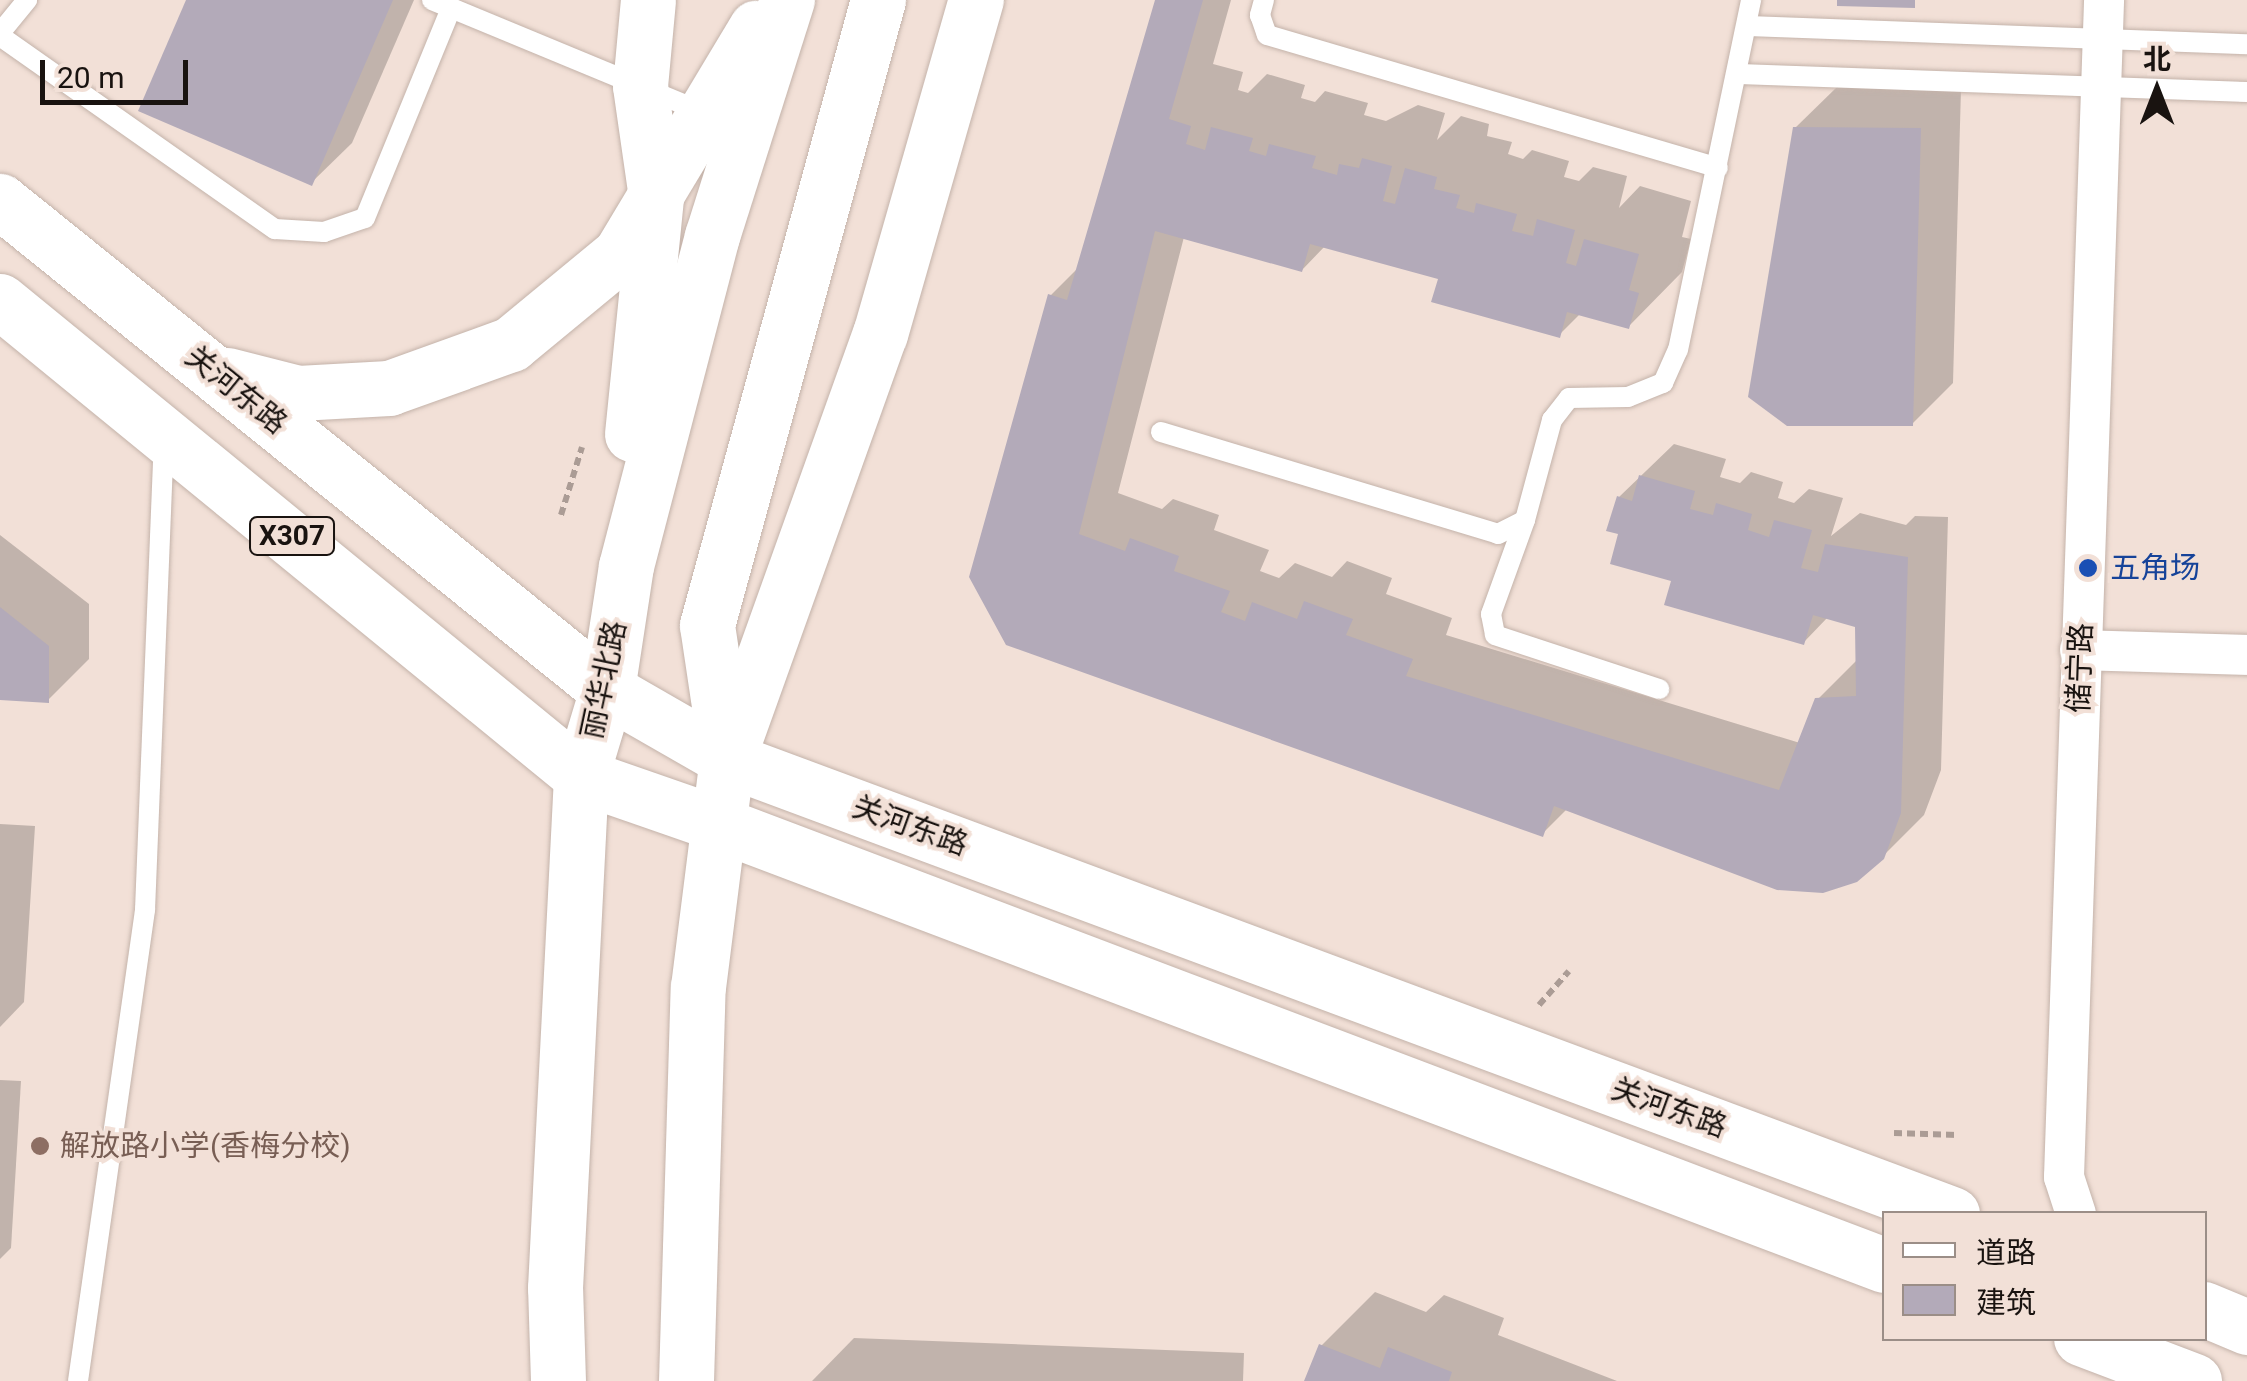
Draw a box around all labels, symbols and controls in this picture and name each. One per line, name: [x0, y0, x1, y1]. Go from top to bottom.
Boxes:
scale bar: [45, 40, 192, 102]
north arrow: [2107, 40, 2207, 140]
text: 北: [2143, 43, 2171, 76]
text: 20 m: [57, 60, 124, 95]
street label: 关河东路: [178, 338, 294, 442]
road number: X307: [247, 513, 337, 559]
place label: 五角场: [2110, 550, 2200, 586]
marker: 五角场: [2075, 555, 2101, 581]
street label: 丽华北路: [574, 618, 634, 742]
street label: 储宁路: [2060, 622, 2100, 714]
street label: 关河东路: [847, 789, 973, 863]
street label: 关河东路: [1606, 1071, 1732, 1145]
place label: 解放路小学(香梅分校): [60, 1128, 351, 1164]
marker: 解放路小学(香梅分校): [29, 1135, 51, 1157]
legend: [1882, 1211, 2207, 1341]
text: 道路: [1976, 1235, 2036, 1270]
text: 建筑: [1976, 1285, 2036, 1320]

